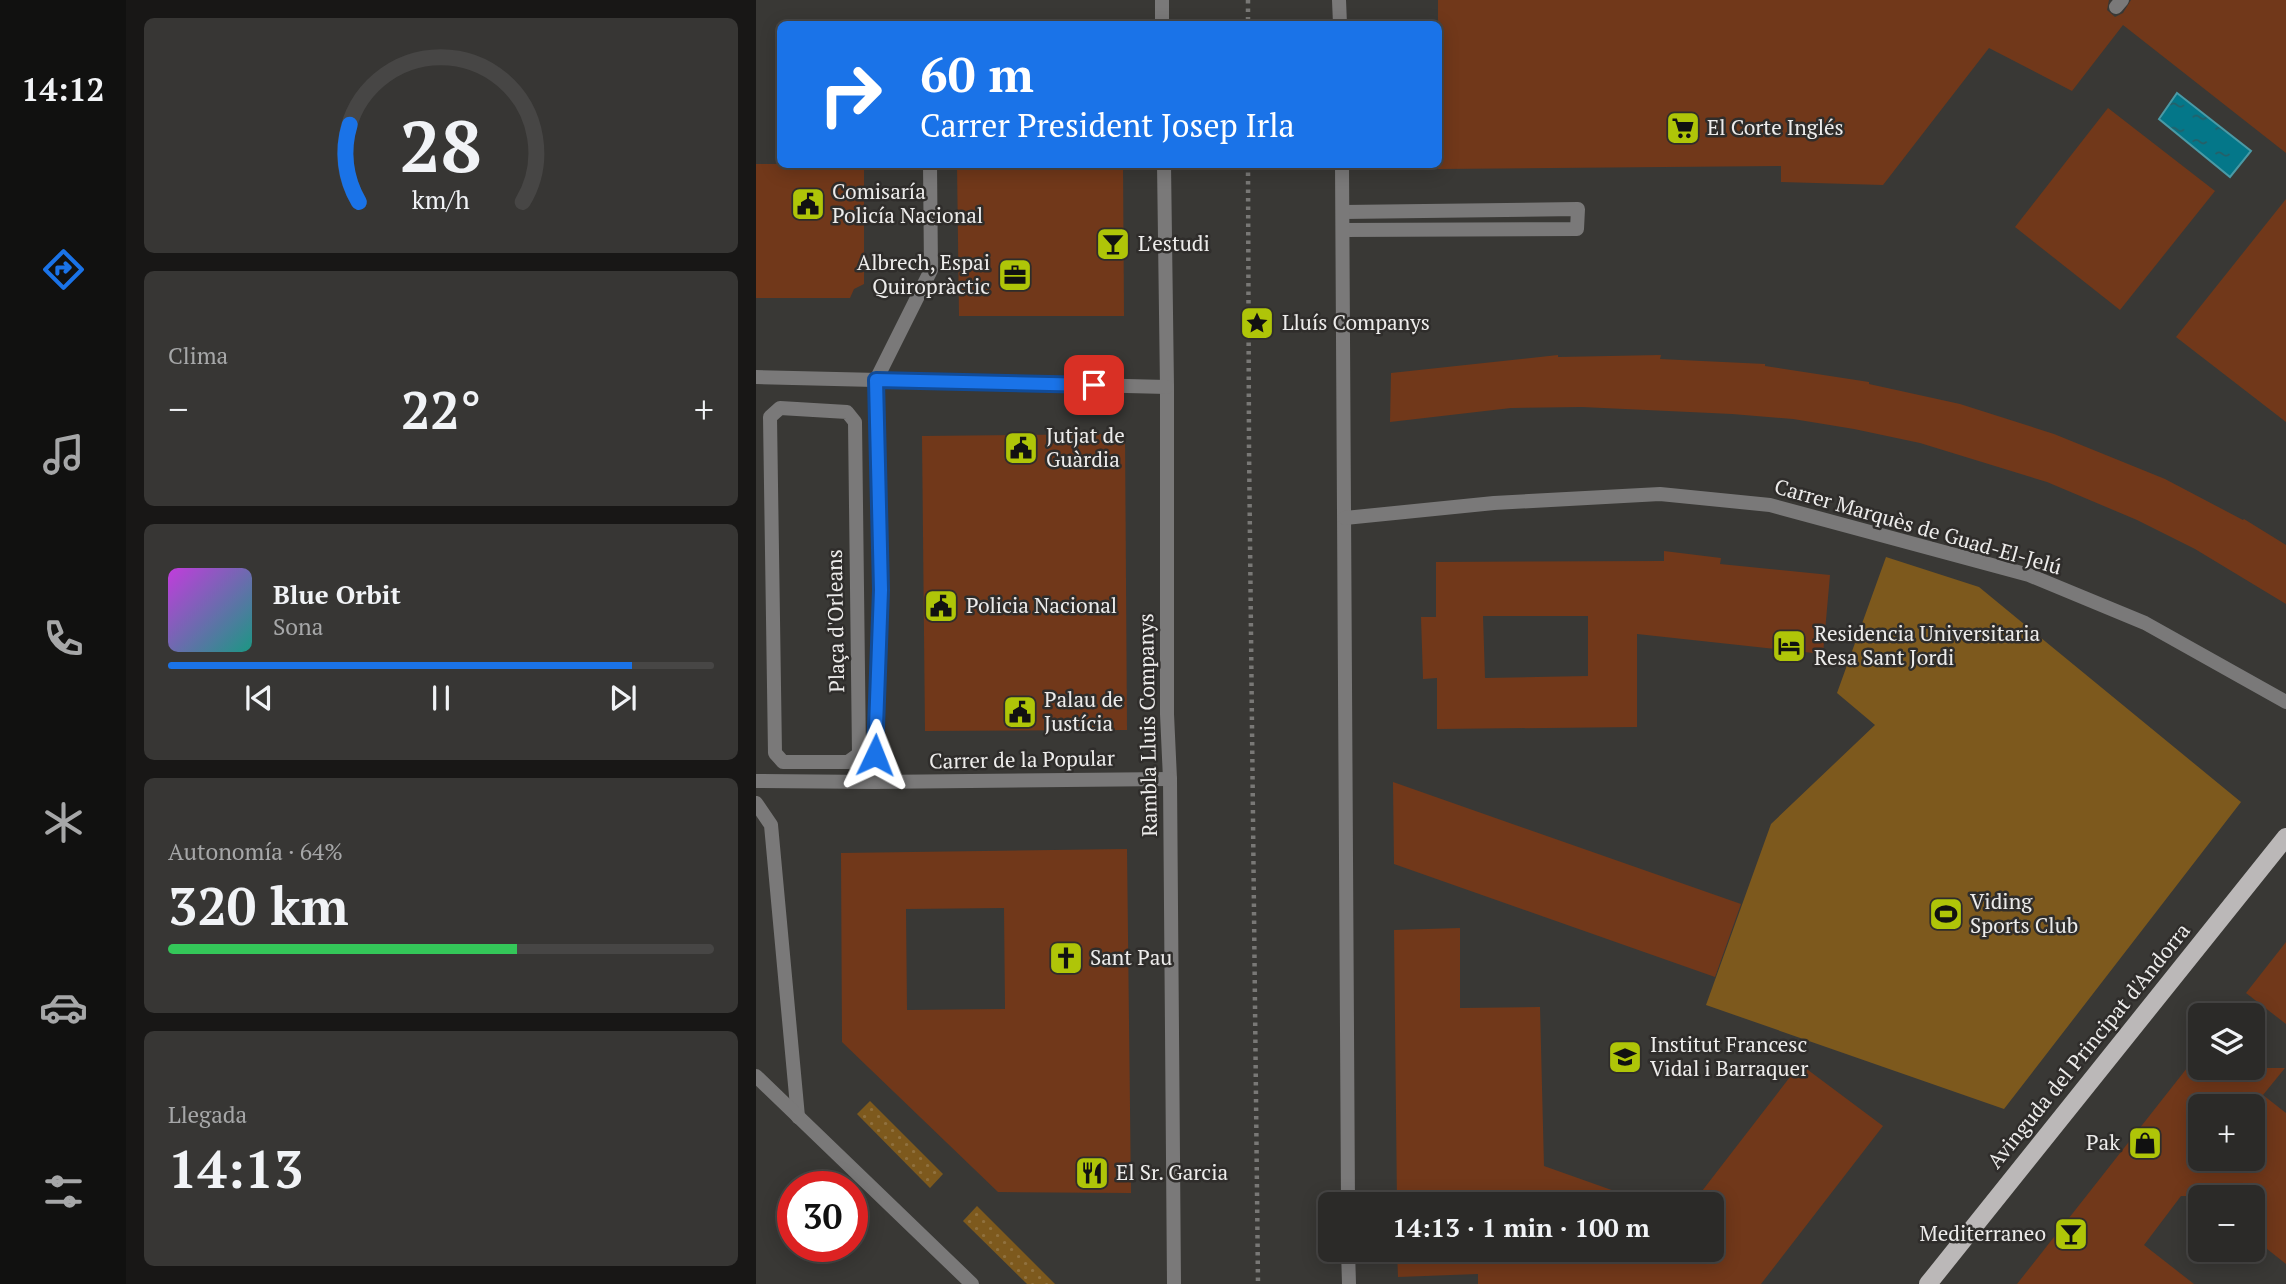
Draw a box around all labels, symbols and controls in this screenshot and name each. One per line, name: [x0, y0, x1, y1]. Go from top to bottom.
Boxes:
text: 60 m: [920, 41, 1034, 106]
icon: right: [805, 49, 896, 140]
text: 14:12: [21, 68, 105, 110]
text: 28: [400, 96, 482, 193]
text: Carrer President Josep Irla: [920, 104, 1295, 146]
supermarket icon: El Corte Inglés: [1664, 109, 1702, 147]
place label: El Corte Inglés: [1707, 113, 1844, 141]
place label: Comisaría Policía Nacional: [832, 177, 983, 229]
text: km/h: [412, 182, 470, 215]
public building icon: Comisaría Policía Nacional: [789, 185, 827, 223]
bar icon: L’estudi: [1094, 225, 1132, 263]
place label: L’estudi: [1138, 229, 1210, 257]
icon: directions: [39, 245, 88, 294]
place label: Albrech, Espai Quiropràctic: [857, 248, 990, 300]
office icon: Albrech, Espai Quiropràctic: [996, 256, 1034, 294]
place icon: Lluís Companys: [1238, 304, 1276, 342]
place label: Lluís Companys: [1282, 308, 1430, 336]
text: Clima: [168, 340, 228, 371]
pin: [1064, 355, 1124, 415]
icon: arrive: [1075, 366, 1113, 404]
text: 22°: [401, 375, 481, 444]
text: −: [168, 384, 188, 434]
text: +: [694, 384, 714, 434]
place label: Jutjat de Guàrdia: [1046, 421, 1125, 473]
public building icon: Jutjat de Guàrdia: [1002, 429, 1040, 467]
icon: music: [39, 430, 88, 479]
street label: Carrer Marquès de Guad-El-Jelú: [1771, 472, 2065, 581]
street label: Plaça d'Orleans: [820, 549, 850, 693]
text: Blue Orbit: [273, 577, 401, 611]
public building icon: Policia Nacional: [922, 587, 960, 625]
place label: Policia Nacional: [966, 591, 1117, 619]
text: Sona: [273, 611, 323, 642]
street label: Rambla Lluis Companys: [1131, 613, 1163, 837]
icon: phone: [39, 614, 88, 663]
place label: Residencia Universitaria Resa Sant Jordi: [1814, 619, 2040, 671]
hotel icon: Residencia Universitaria Resa Sant Jordi: [1770, 627, 1808, 665]
icon: previous: [240, 679, 278, 717]
icon: pause: [422, 679, 460, 717]
icon: next: [604, 679, 642, 717]
place label: Palau de Justícia: [1044, 685, 1123, 737]
public building icon: Palau de Justícia: [1001, 693, 1039, 731]
position arrow: [838, 718, 912, 792]
street label: Carrer de la Popular: [929, 743, 1115, 775]
icon: climate: [39, 798, 88, 847]
text: Autonomía · 64%: [168, 836, 343, 867]
text: 320 km: [168, 871, 349, 940]
place label: Viding Sports Club: [1970, 887, 2078, 939]
sports icon: Viding Sports Club: [1927, 895, 1965, 933]
street label: Avinguda del Principat d'Andorra: [1981, 917, 2196, 1174]
church icon: Sant Pau: [1047, 939, 1085, 977]
place label: Sant Pau: [1090, 943, 1172, 971]
icon: car: [39, 983, 88, 1032]
map controls: [2188, 1003, 2265, 1262]
button: layers: [2188, 1003, 2265, 1080]
place label: Institut Francesc Vidal i Barraquer: [1650, 1030, 1808, 1082]
school or university icon: Institut Francesc Vidal i Barraquer: [1606, 1038, 1644, 1076]
button: +: [2188, 1094, 2265, 1171]
text: Llegada: [168, 1099, 247, 1130]
shop icon: Pak: [2126, 1124, 2164, 1162]
place label: Pak: [2086, 1128, 2120, 1156]
text: 14:13: [168, 1134, 303, 1203]
restaurant icon: El Sr. Garcia: [1073, 1154, 1111, 1192]
place label: El Sr. Garcia: [1116, 1158, 1228, 1186]
icon: filters: [39, 1167, 88, 1216]
speed limit sign: 30: [777, 1171, 868, 1262]
button: −: [2188, 1185, 2265, 1262]
text: 14:13 · 1 min · 100 m: [1392, 1210, 1650, 1244]
bar icon: Mediterraneo: [2052, 1215, 2090, 1253]
place label: Mediterraneo: [1920, 1219, 2046, 1247]

